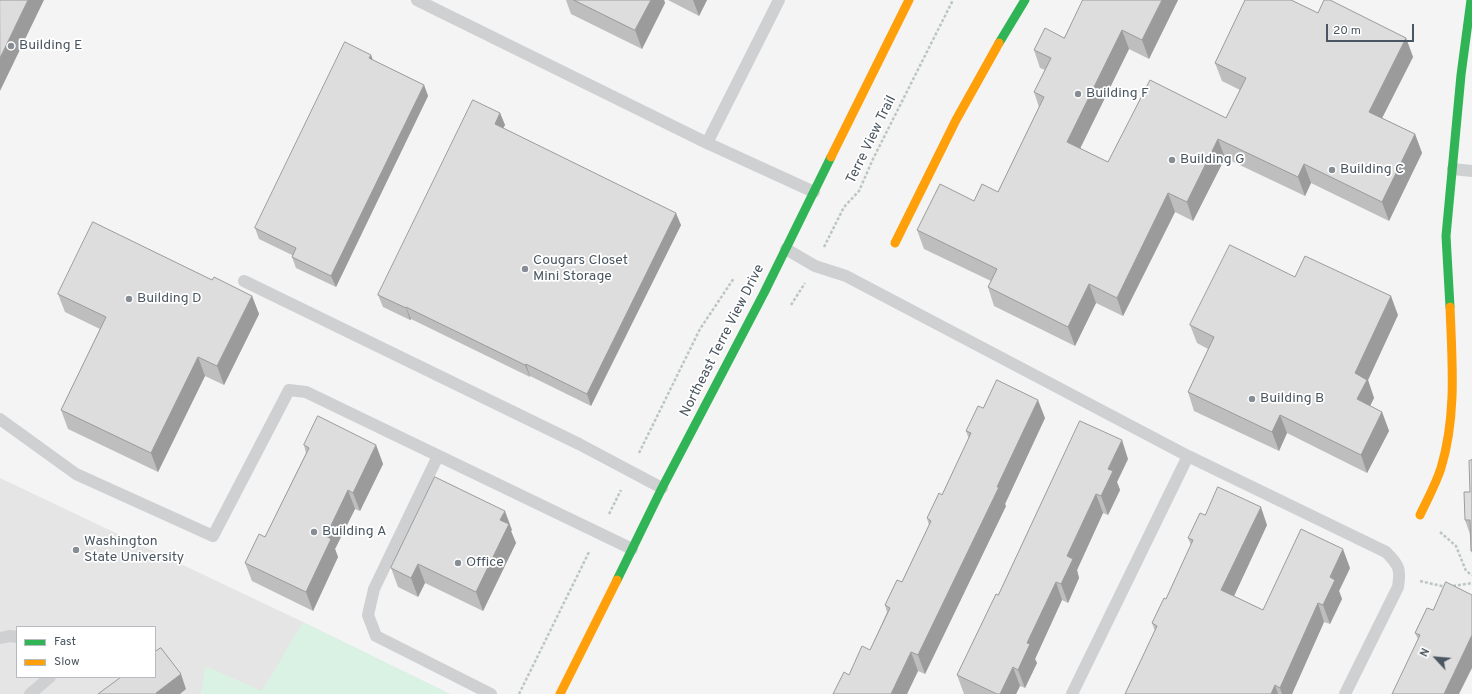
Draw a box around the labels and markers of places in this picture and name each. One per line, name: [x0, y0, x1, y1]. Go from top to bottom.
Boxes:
place label: Building E: [19, 38, 82, 54]
marker: Building E: [6, 41, 16, 51]
place label: Building F: [1086, 86, 1149, 102]
marker: Building F: [1073, 89, 1083, 99]
place label: Building G: [1180, 152, 1245, 168]
marker: Building G: [1167, 155, 1177, 165]
place label: Building C: [1340, 162, 1404, 178]
marker: Building C: [1327, 165, 1337, 175]
place label: Cougars Closet Mini Storage: [533, 253, 628, 286]
marker: Cougars Closet Mini Storage: [520, 264, 530, 274]
place label: Building D: [137, 291, 202, 307]
marker: Building D: [124, 294, 134, 304]
place label: Building B: [1260, 391, 1324, 407]
marker: Building B: [1247, 394, 1257, 404]
place label: Building A: [322, 524, 386, 540]
marker: Building A: [309, 527, 319, 537]
place label: Washington State University: [84, 534, 184, 566]
marker: Washington State University: [71, 545, 81, 555]
place label: Office: [466, 555, 504, 571]
marker: Office: [453, 558, 463, 568]

